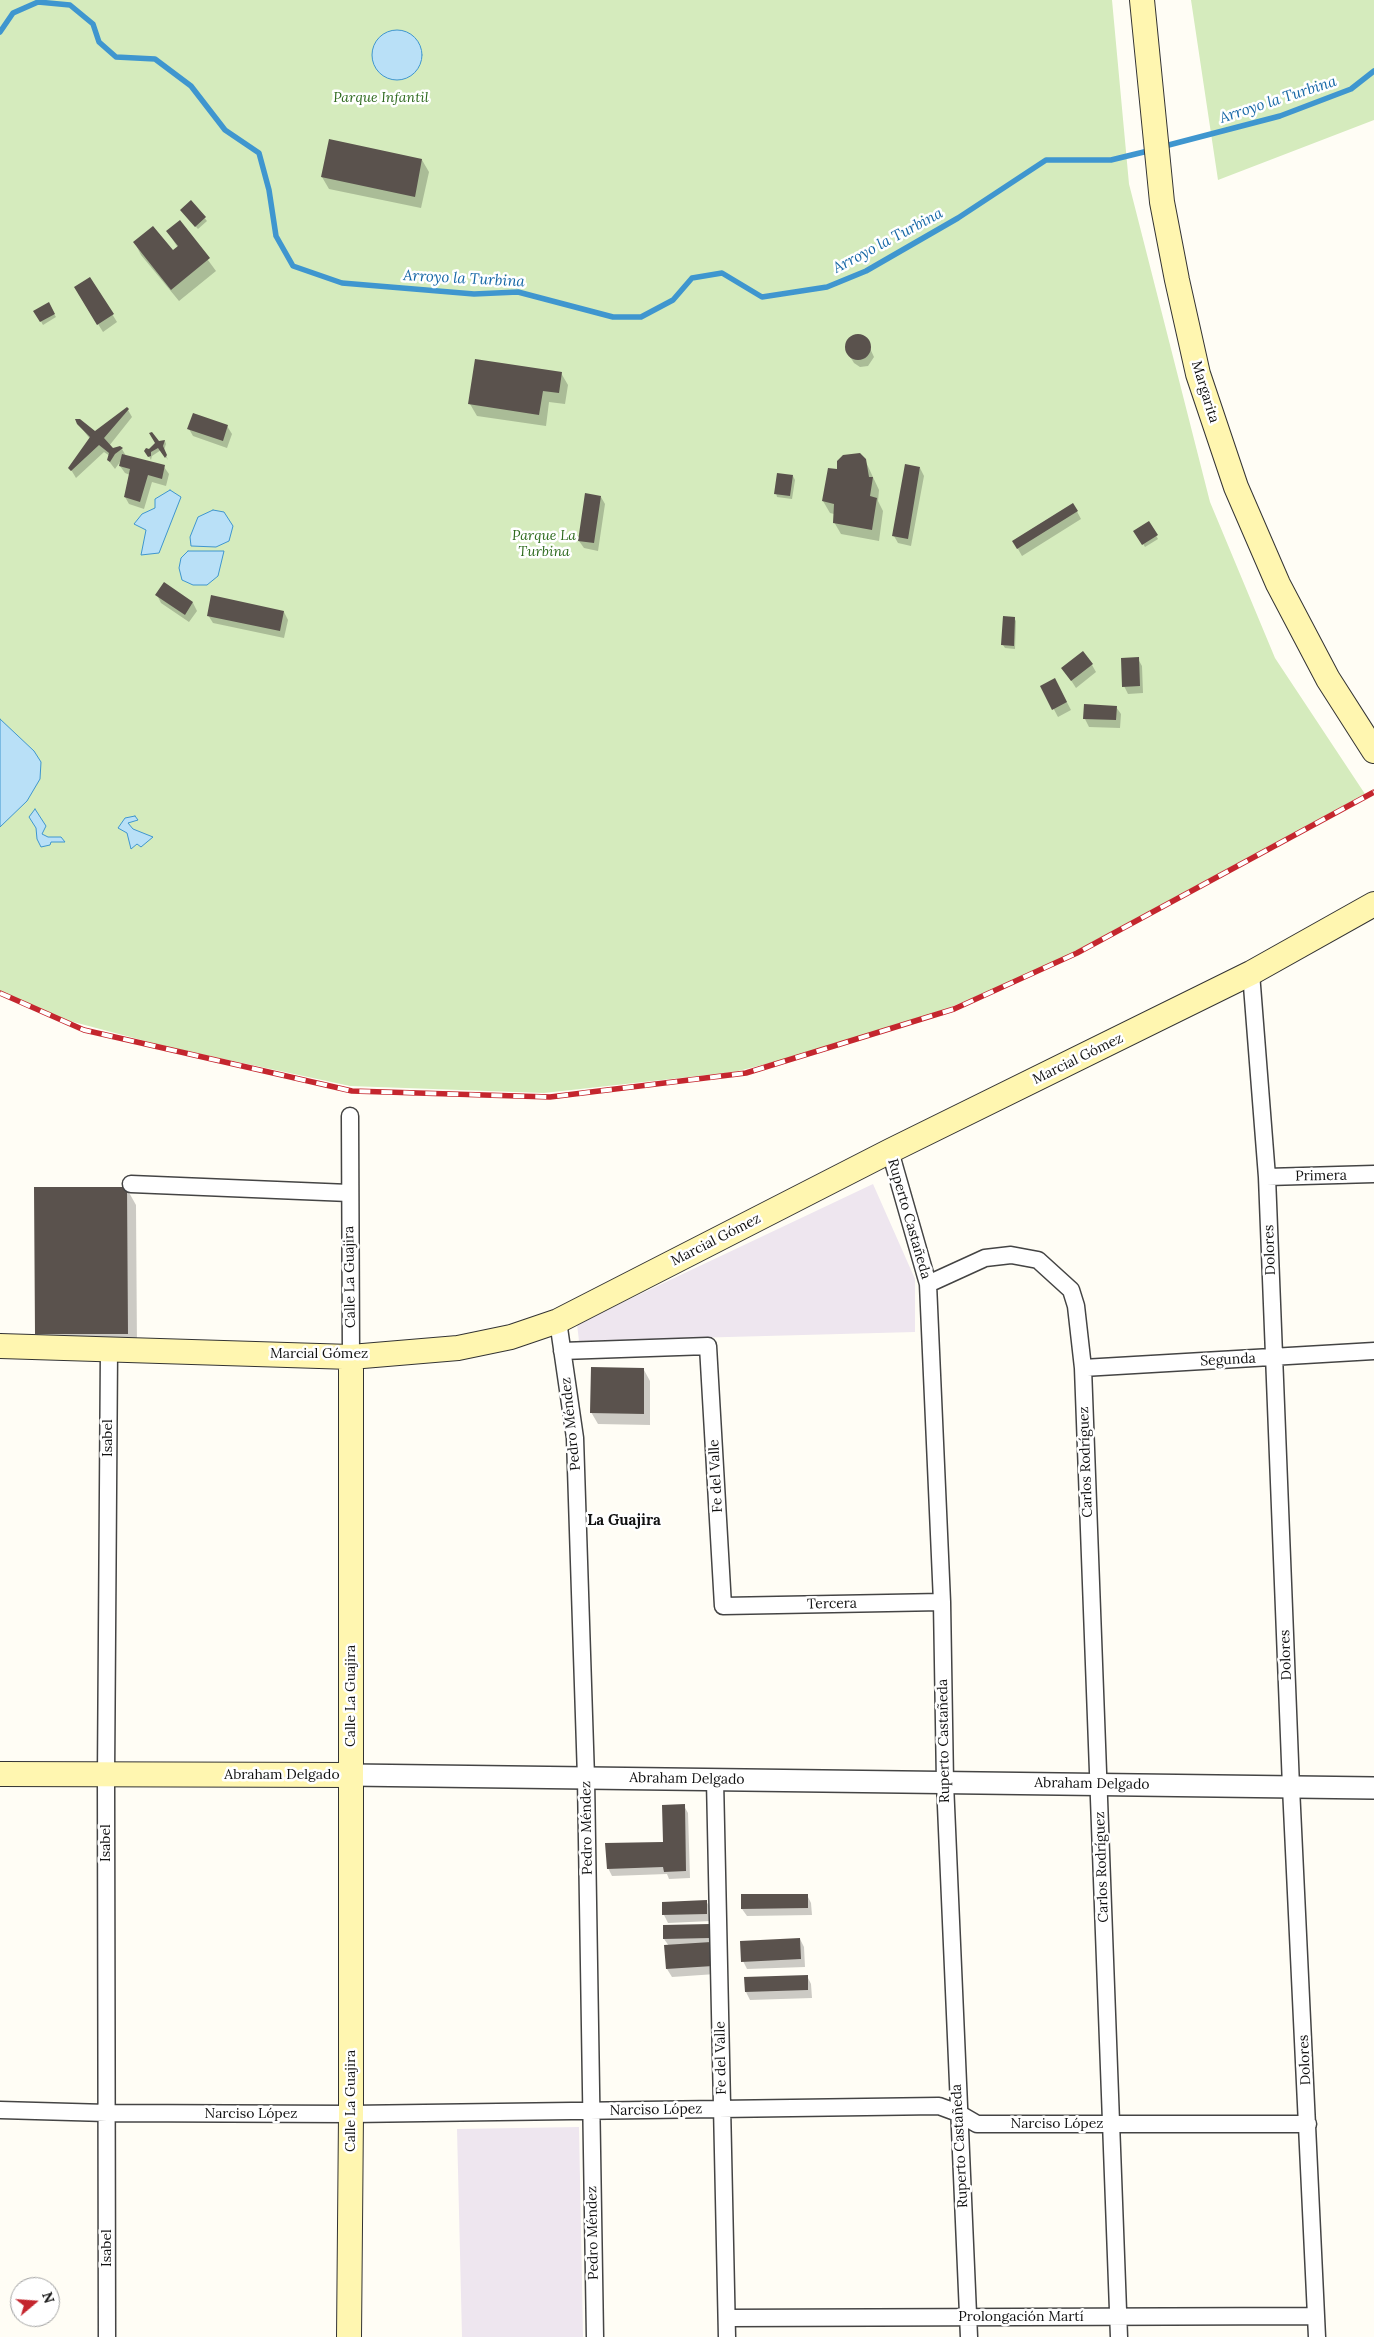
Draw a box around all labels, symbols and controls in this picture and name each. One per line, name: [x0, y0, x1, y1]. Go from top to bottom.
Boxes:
water label: Arroyo la Turbina: [1217, 73, 1339, 127]
park label: Parque Infantil: [333, 90, 429, 106]
water label: Arroyo la Turbina: [830, 204, 946, 278]
water label: Arroyo la Turbina: [403, 267, 525, 291]
street label: Margarita: [1188, 359, 1222, 425]
park label: Parque La Turbina: [512, 528, 576, 560]
street label: Marcial Gómez: [1030, 1030, 1126, 1088]
street label: Ruperto Castañeda: [884, 1157, 934, 1281]
street label: Primera: [1295, 1167, 1347, 1185]
street label: Marcial Gómez: [668, 1210, 764, 1270]
street label: Dolores: [1261, 1224, 1279, 1276]
street label: Calle La Guajira: [341, 1226, 359, 1328]
street label: Marcial Gómez: [270, 1346, 368, 1362]
street label: Segunda: [1200, 1350, 1256, 1370]
street label: Pedro Méndez: [558, 1376, 584, 1472]
street label: Carlos Rodríguez: [1076, 1406, 1096, 1518]
street label: Isabel: [100, 1419, 116, 1457]
street label: Fe del Valle: [706, 1439, 726, 1513]
district label: La Guajira: [587, 1512, 661, 1530]
street label: Tercera: [807, 1595, 857, 1613]
street label: Dolores: [1277, 1629, 1295, 1681]
street label: Calle La Guajira: [343, 1645, 359, 1747]
street label: Ruperto Castañeda: [935, 1679, 953, 1803]
street label: Abraham Delgado: [224, 1767, 340, 1783]
street label: Abraham Delgado: [629, 1770, 745, 1788]
street label: Abraham Delgado: [1034, 1775, 1150, 1793]
street label: Pedro Méndez: [578, 1781, 596, 1875]
street label: Carlos Rodríguez: [1092, 1811, 1112, 1923]
street label: Isabel: [98, 1824, 114, 1862]
street label: Fe del Valle: [712, 2021, 730, 2095]
street label: Dolores: [1295, 2034, 1315, 2086]
street label: Calle La Guajira: [343, 2050, 359, 2152]
street label: Ruperto Castañeda: [948, 2083, 972, 2209]
street label: Narciso López: [609, 2101, 703, 2119]
street label: Narciso López: [205, 2106, 297, 2122]
street label: Narciso López: [1011, 2116, 1103, 2132]
street label: Pedro Méndez: [584, 2186, 602, 2280]
street label: Isabel: [99, 2229, 115, 2267]
north arrow: [10, 2277, 60, 2327]
text: N: [38, 2290, 59, 2306]
street label: Prolongación Martí: [958, 2309, 1084, 2325]

